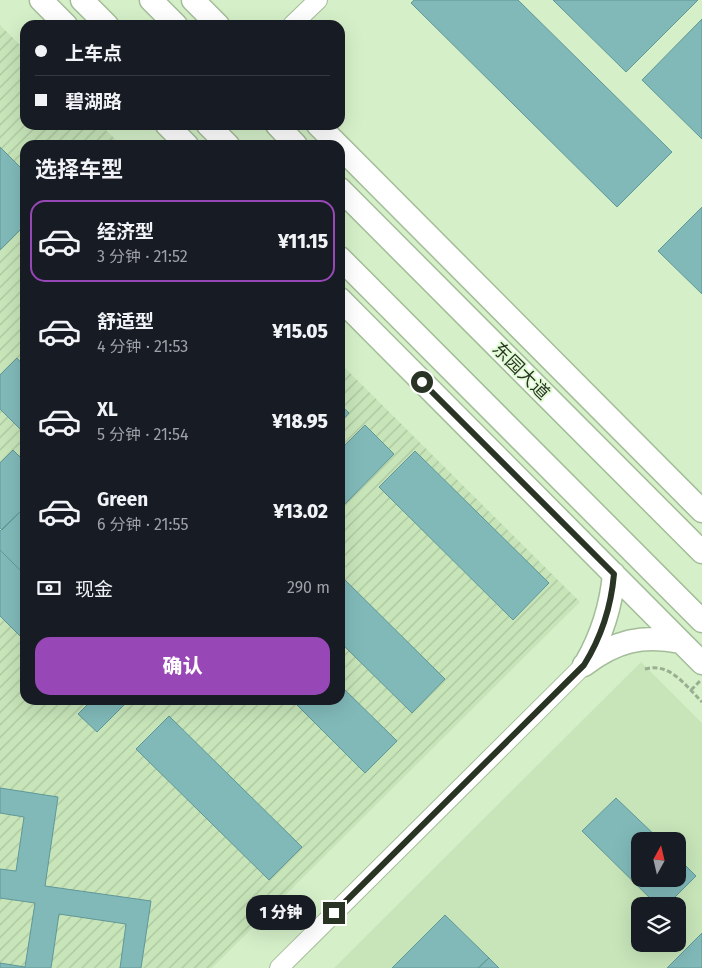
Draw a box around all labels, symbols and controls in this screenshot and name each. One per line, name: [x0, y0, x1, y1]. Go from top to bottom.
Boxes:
text: 上车点: [65, 42, 122, 65]
text: 碧湖路: [65, 90, 122, 113]
text: 选择车型: [35, 156, 123, 183]
icon: car: [37, 219, 82, 264]
text: 经济型: [97, 220, 154, 243]
text: ¥11.15: [278, 230, 328, 253]
text: 3 分钟 · 21:52: [97, 247, 188, 266]
icon: car: [37, 309, 82, 354]
text: 舒适型: [97, 310, 154, 333]
text: ¥15.05: [272, 320, 328, 343]
text: 4 分钟 · 21:53: [97, 337, 188, 356]
street label: 东园大道: [488, 338, 554, 404]
route start: [411, 371, 433, 393]
text: XL: [97, 398, 118, 421]
icon: car: [37, 399, 82, 444]
text: ¥18.95: [272, 410, 328, 433]
text: 5 分钟 · 21:54: [97, 425, 188, 444]
text: Green: [97, 488, 148, 511]
icon: car: [37, 489, 82, 534]
text: ¥13.02: [273, 500, 328, 523]
text: 6 分钟 · 21:55: [97, 515, 188, 534]
icon: cash: [35, 574, 63, 602]
text: 现金: [75, 578, 113, 601]
text: 290 m: [287, 578, 330, 597]
button: 确认: [35, 637, 330, 695]
north arrow: [631, 832, 686, 888]
map controls: [631, 832, 686, 952]
callout: 1 分钟: [246, 896, 316, 930]
button: layers: [631, 897, 686, 952]
route end: [323, 902, 345, 924]
text: 1 分钟: [259, 903, 303, 922]

